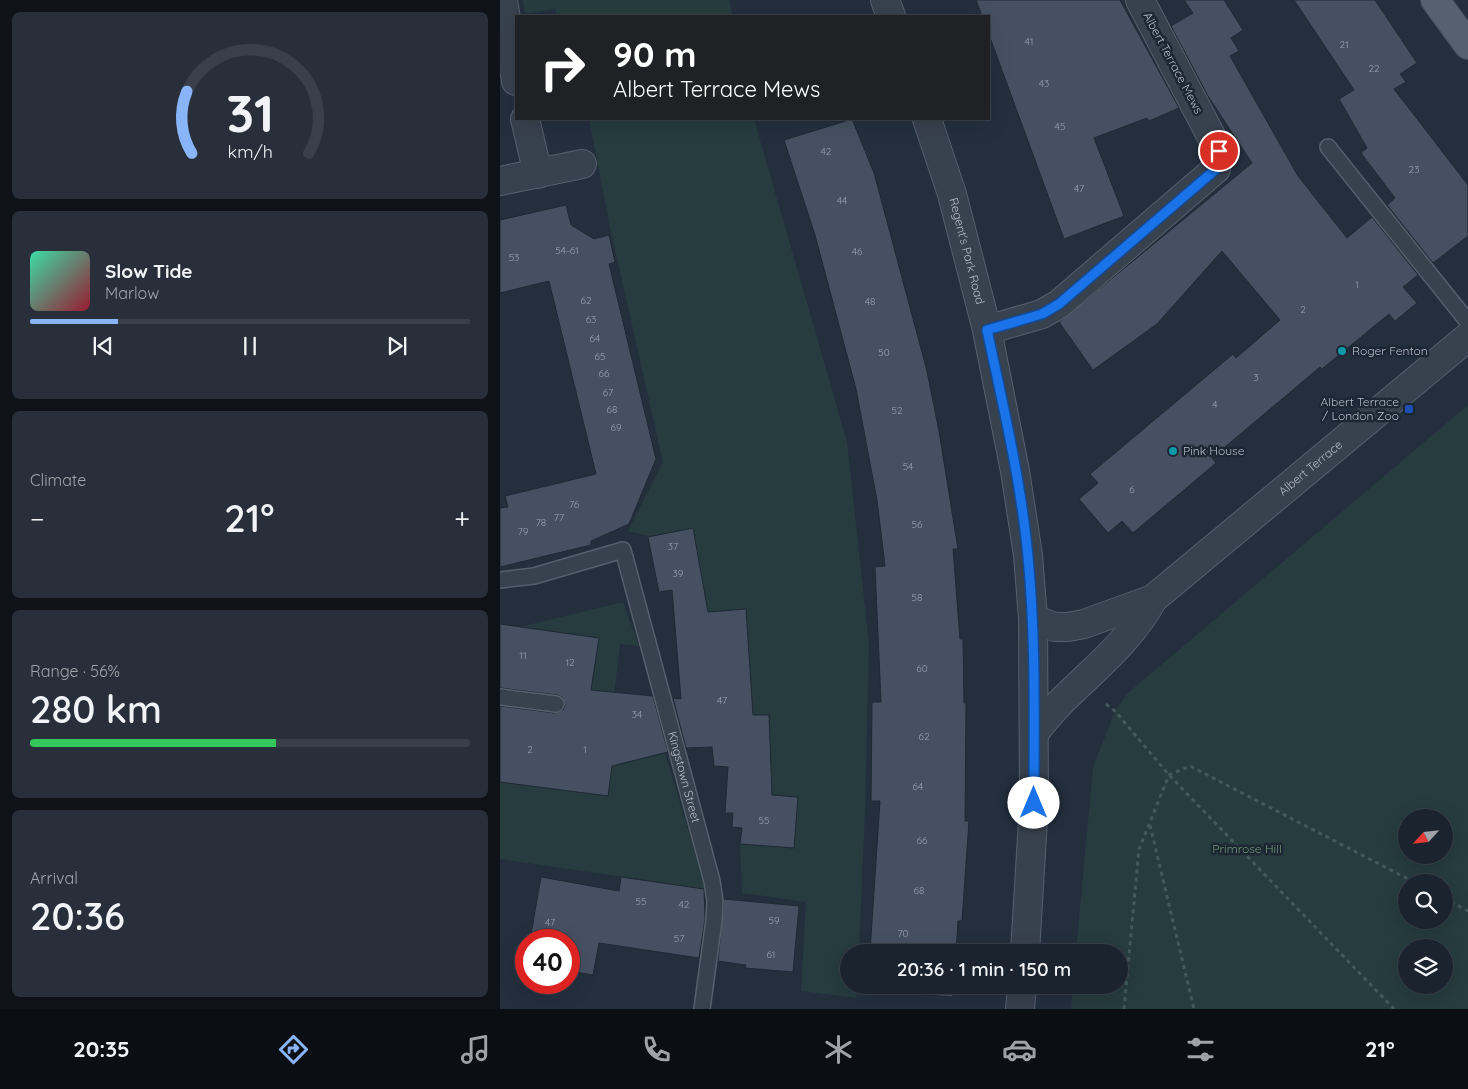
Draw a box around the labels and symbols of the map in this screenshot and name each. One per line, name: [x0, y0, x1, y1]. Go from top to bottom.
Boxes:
street label: Albert Terrace Mews: [1140, 9, 1207, 117]
house number: 41: [1025, 35, 1033, 48]
house number: 21: [1339, 38, 1349, 51]
house number: 22: [1368, 62, 1380, 75]
house number: 43: [1039, 77, 1049, 90]
house number: 45: [1055, 120, 1065, 133]
pin: [1198, 130, 1240, 172]
house number: 42: [821, 145, 832, 158]
house number: 23: [1409, 163, 1419, 176]
house number: 47: [1074, 182, 1084, 195]
house number: 44: [837, 194, 847, 207]
street label: Regent's Park Road: [946, 196, 988, 306]
house number: 54-61: [555, 244, 579, 257]
house number: 46: [852, 245, 863, 258]
house number: 53: [509, 251, 519, 264]
house number: 1: [1355, 278, 1359, 291]
house number: 62: [581, 294, 592, 307]
house number: 48: [865, 295, 875, 308]
house number: 2: [1300, 303, 1306, 316]
house number: 63: [586, 313, 596, 326]
house number: 64: [590, 332, 600, 345]
place label: Roger Fenton: [1352, 343, 1428, 358]
marker: Roger Fenton: [1336, 345, 1348, 357]
house number: 50: [878, 346, 890, 359]
house number: 65: [595, 350, 605, 363]
house number: 66: [599, 367, 610, 380]
house number: 3: [1253, 371, 1259, 384]
house number: 67: [603, 386, 613, 399]
place label: Albert Terrace / London Zoo: [1321, 394, 1399, 423]
house number: 4: [1212, 398, 1218, 411]
house number: 68: [607, 403, 617, 416]
marker: Albert Terrace / London Zoo: [1403, 403, 1415, 415]
house number: 52: [892, 404, 903, 417]
house number: 69: [611, 421, 622, 434]
street label: Albert Terrace: [1275, 437, 1345, 498]
place label: Pink House: [1183, 443, 1245, 458]
marker: Pink House: [1167, 445, 1179, 457]
house number: 54: [903, 460, 913, 473]
house number: 6: [1129, 483, 1135, 496]
house number: 76: [569, 498, 580, 511]
house number: 77: [554, 511, 564, 524]
house number: 78: [536, 516, 546, 529]
house number: 56: [912, 518, 923, 531]
house number: 79: [518, 525, 529, 538]
house number: 37: [668, 540, 678, 553]
house number: 39: [673, 567, 684, 580]
house number: 58: [912, 591, 922, 604]
house number: 11: [519, 649, 527, 662]
house number: 12: [565, 656, 575, 669]
house number: 60: [916, 662, 928, 675]
house number: 47: [717, 694, 727, 707]
house number: 34: [632, 708, 642, 721]
street label: Kingstown Street: [665, 730, 704, 824]
house number: 62: [919, 730, 930, 743]
house number: 2: [527, 743, 533, 756]
house number: 1: [583, 743, 587, 756]
position arrow: [1007, 776, 1059, 828]
house number: 64: [913, 780, 923, 793]
north arrow: [1398, 809, 1452, 864]
house number: 55: [759, 814, 769, 827]
house number: 66: [917, 834, 928, 847]
park label: Primrose Hill: [1212, 841, 1282, 856]
house number: 68: [914, 884, 924, 897]
house number: 55: [636, 895, 646, 908]
house number: 42: [679, 898, 690, 911]
house number: 59: [768, 914, 780, 927]
house number: 47: [545, 916, 555, 929]
house number: 70: [897, 927, 909, 940]
speed limit sign: 40: [515, 929, 580, 994]
house number: 57: [674, 932, 684, 945]
house number: 61: [766, 948, 776, 961]

